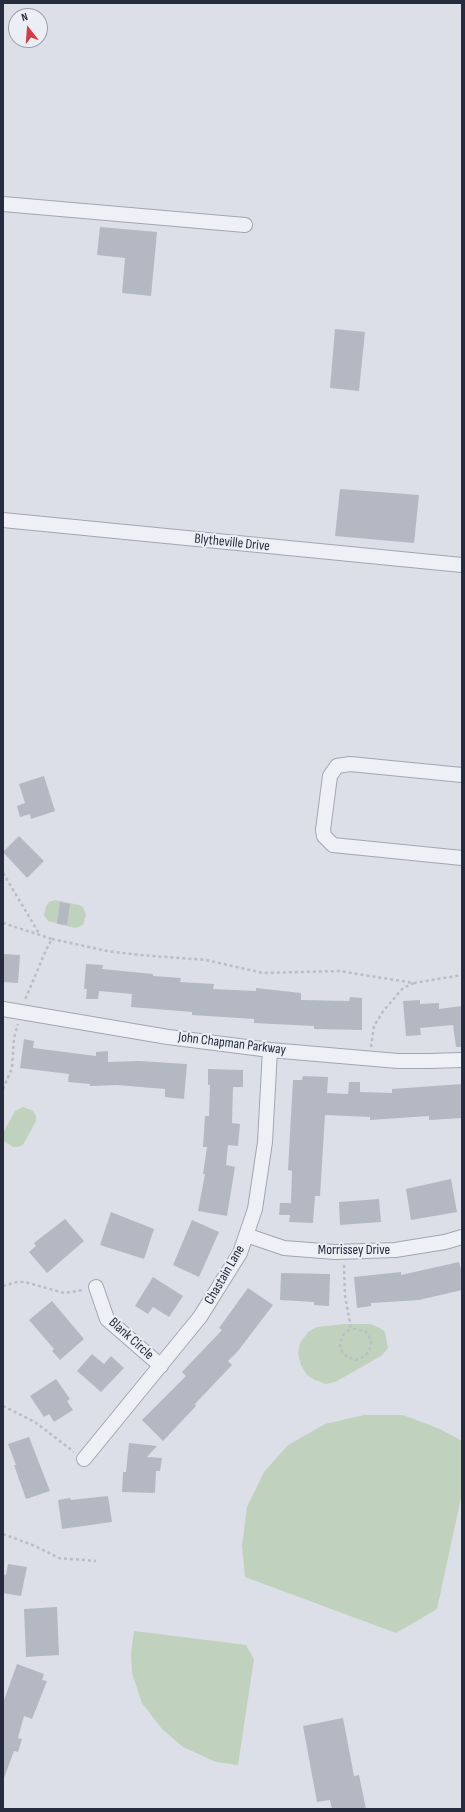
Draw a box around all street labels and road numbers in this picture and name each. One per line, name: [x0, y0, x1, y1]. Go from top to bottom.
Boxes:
street label: Blytheville Drive: [193, 531, 271, 555]
street label: John Chapman Parkway: [177, 1029, 287, 1059]
street label: Chastain Lane: [201, 1242, 249, 1308]
street label: Morrissey Drive: [318, 1242, 390, 1258]
street label: Blank Circle: [105, 1314, 157, 1364]

